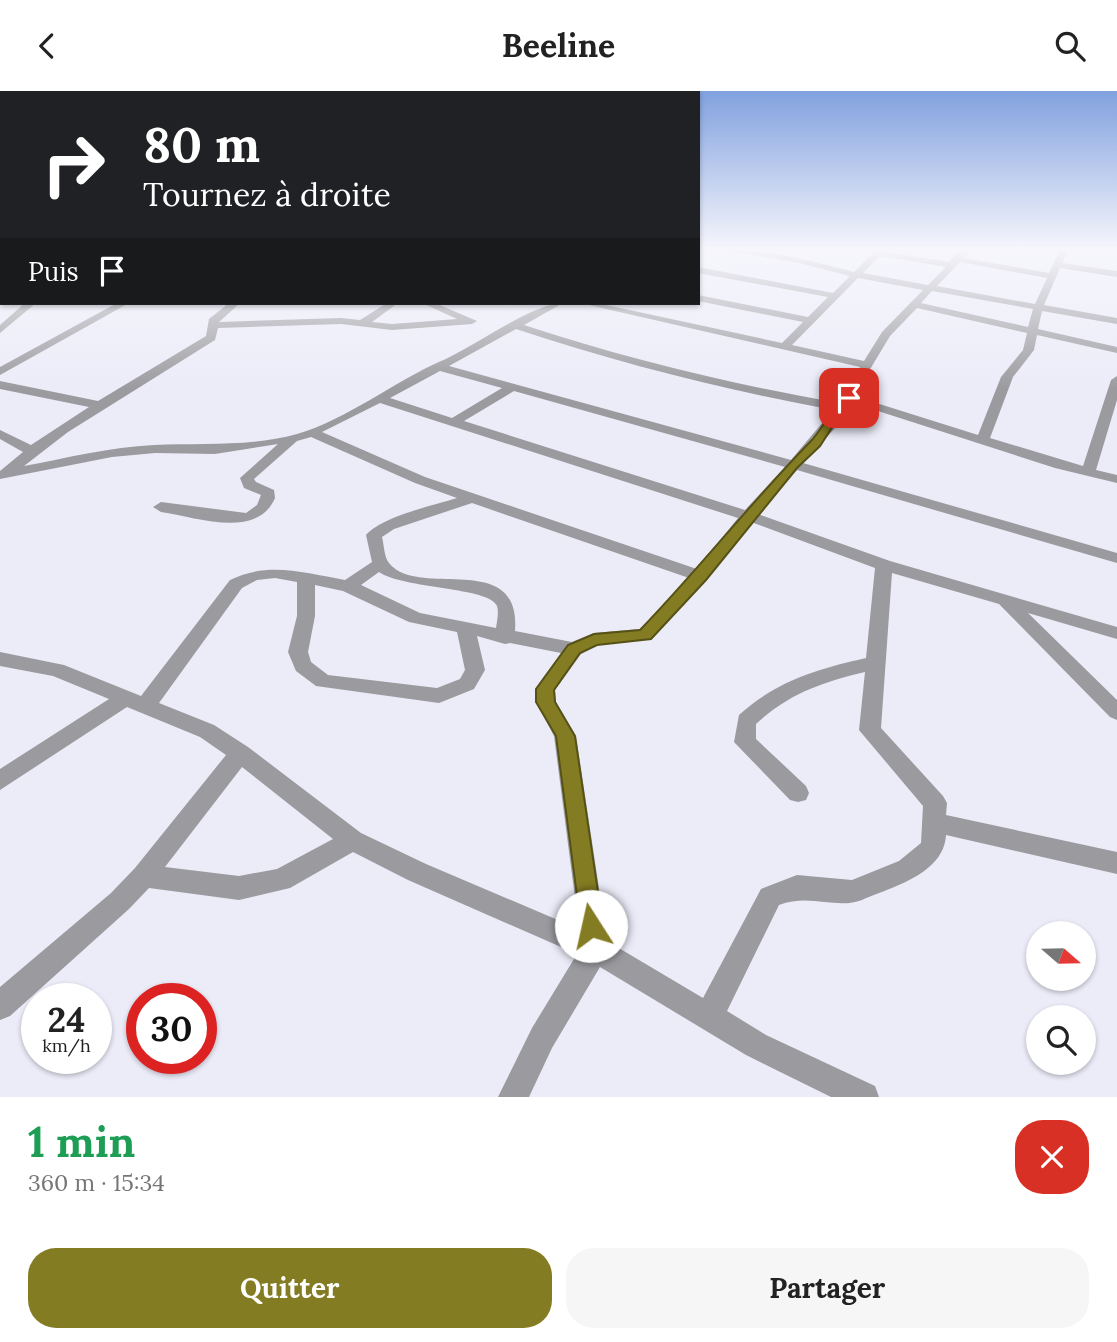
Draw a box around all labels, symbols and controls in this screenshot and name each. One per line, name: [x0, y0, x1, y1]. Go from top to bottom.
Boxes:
text: Beeline: [502, 25, 615, 66]
icon: back: [28, 27, 66, 65]
icon: search: [1051, 27, 1089, 65]
text: 80 m: [143, 113, 260, 175]
icon: right: [28, 119, 119, 210]
text: Tournez à droite: [143, 174, 391, 215]
icon: arrive: [93, 252, 131, 290]
text: Puis: [28, 255, 79, 288]
pin: [819, 368, 879, 428]
icon: arrive: [830, 379, 868, 417]
position arrow: [554, 889, 628, 963]
north arrow: [1026, 921, 1096, 991]
map controls: [1026, 921, 1096, 1075]
speed limit sign: 30: [126, 983, 217, 1074]
text: 24: [48, 997, 85, 1042]
button: search: [1026, 1005, 1096, 1075]
text: km/h: [42, 1034, 91, 1057]
text: 1 min: [28, 1115, 135, 1169]
button: close: [1015, 1120, 1089, 1194]
text: 360 m · 15:34: [28, 1168, 165, 1197]
button: Quitter: [28, 1248, 552, 1328]
button: Partager: [566, 1248, 1089, 1328]

